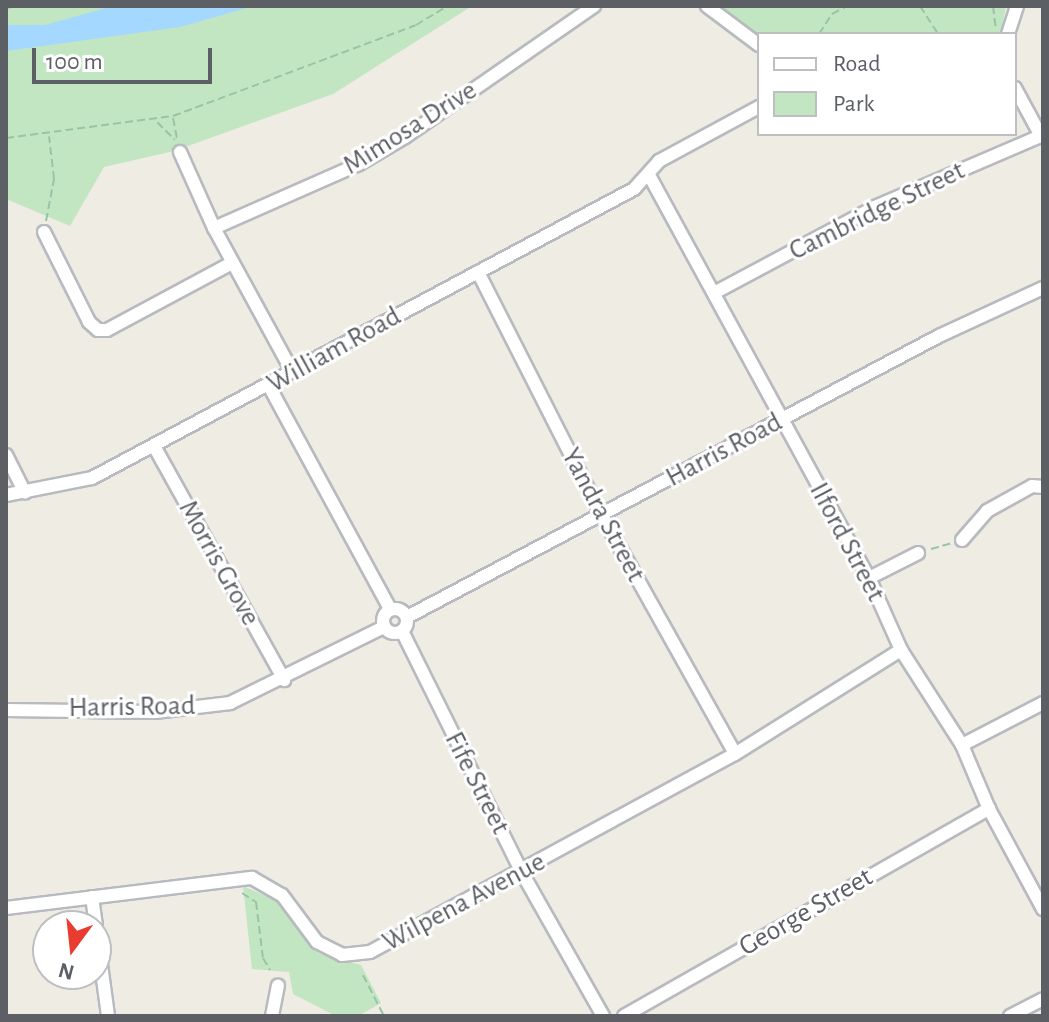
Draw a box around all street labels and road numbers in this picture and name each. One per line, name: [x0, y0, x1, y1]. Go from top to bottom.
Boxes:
street label: Mimosa Drive: [337, 74, 483, 182]
street label: Cambridge Street: [784, 154, 970, 268]
street label: William Road: [261, 299, 407, 401]
street label: Harris Road: [660, 405, 788, 495]
street label: Yandra Street: [554, 442, 652, 588]
street label: Ilford Street: [802, 477, 892, 607]
street label: Morris Grove: [171, 495, 267, 631]
street label: Harris Road: [68, 689, 196, 725]
street label: Fife Street: [437, 726, 517, 840]
street label: Wilpena Avenue: [377, 845, 551, 959]
street label: George Street: [733, 860, 879, 964]

